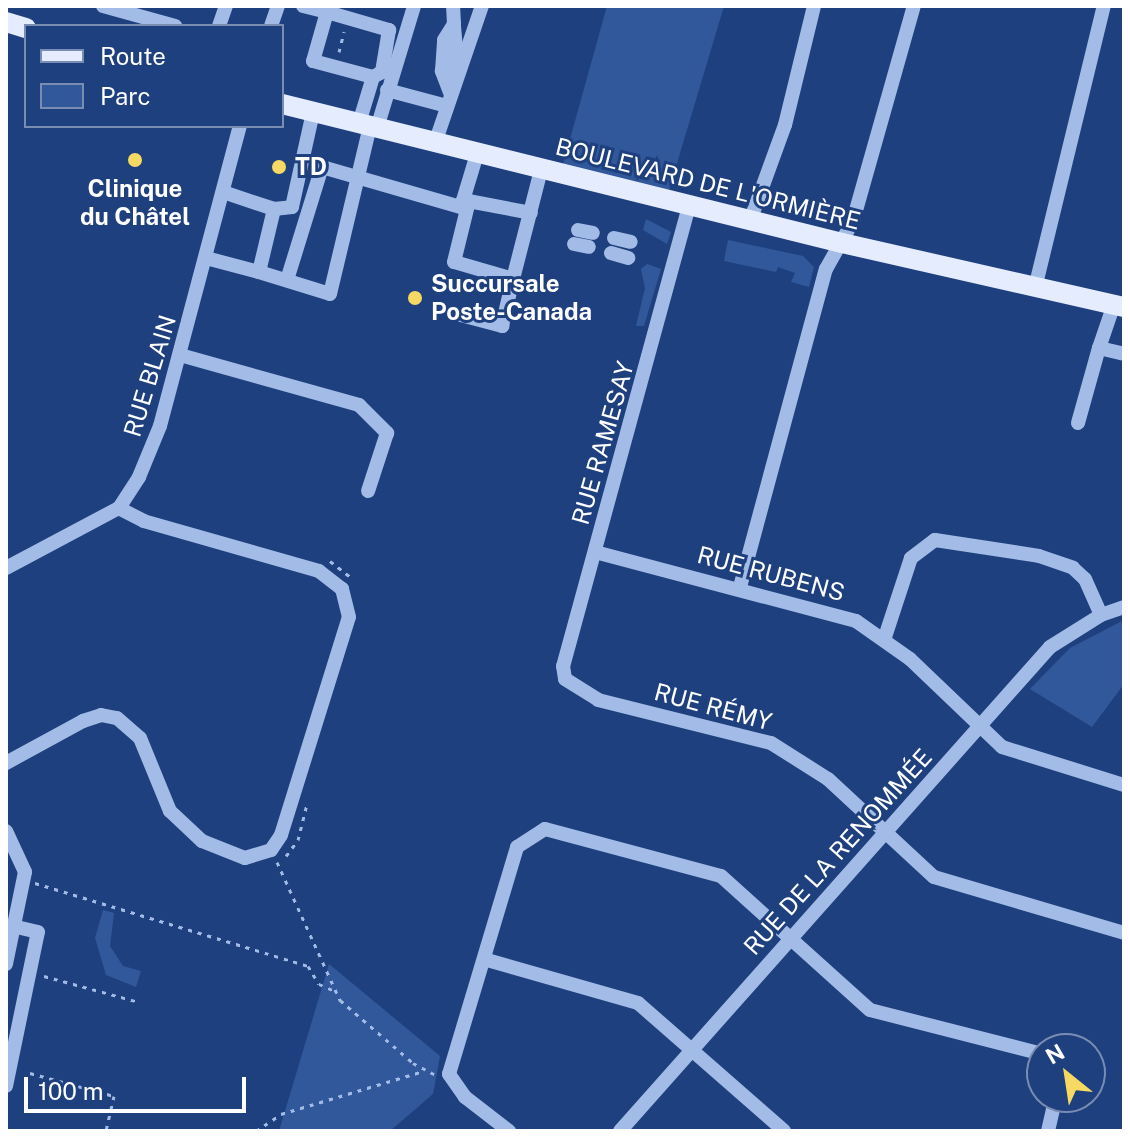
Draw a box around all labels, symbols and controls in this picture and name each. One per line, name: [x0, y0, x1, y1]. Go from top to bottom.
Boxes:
legend: [24, 24, 284, 128]
text: Route: [100, 42, 166, 70]
text: Parc: [100, 82, 151, 110]
street label: BOULEVARD DE L'ORMIÈRE: [553, 132, 863, 236]
marker: Clinique du Châtel: [124, 149, 146, 171]
place label: TD: [295, 153, 327, 181]
marker: TD: [270, 158, 288, 176]
place label: Clinique du Châtel: [80, 175, 190, 231]
place label: Succursale Poste-Canada: [431, 270, 592, 326]
marker: Succursale Poste-Canada: [406, 289, 424, 307]
street label: RUE BLAIN: [118, 312, 182, 440]
street label: RUE RAMESAY: [566, 358, 640, 528]
street label: RUE RUBENS: [694, 540, 848, 608]
street label: RUE RÉMY: [651, 678, 775, 736]
street label: RUE DE LA RENOMMÉE: [738, 743, 938, 961]
north arrow: [1026, 1033, 1106, 1113]
text: N: [1041, 1038, 1069, 1070]
scale bar: [28, 1061, 250, 1111]
text: 100 m: [38, 1077, 104, 1105]

